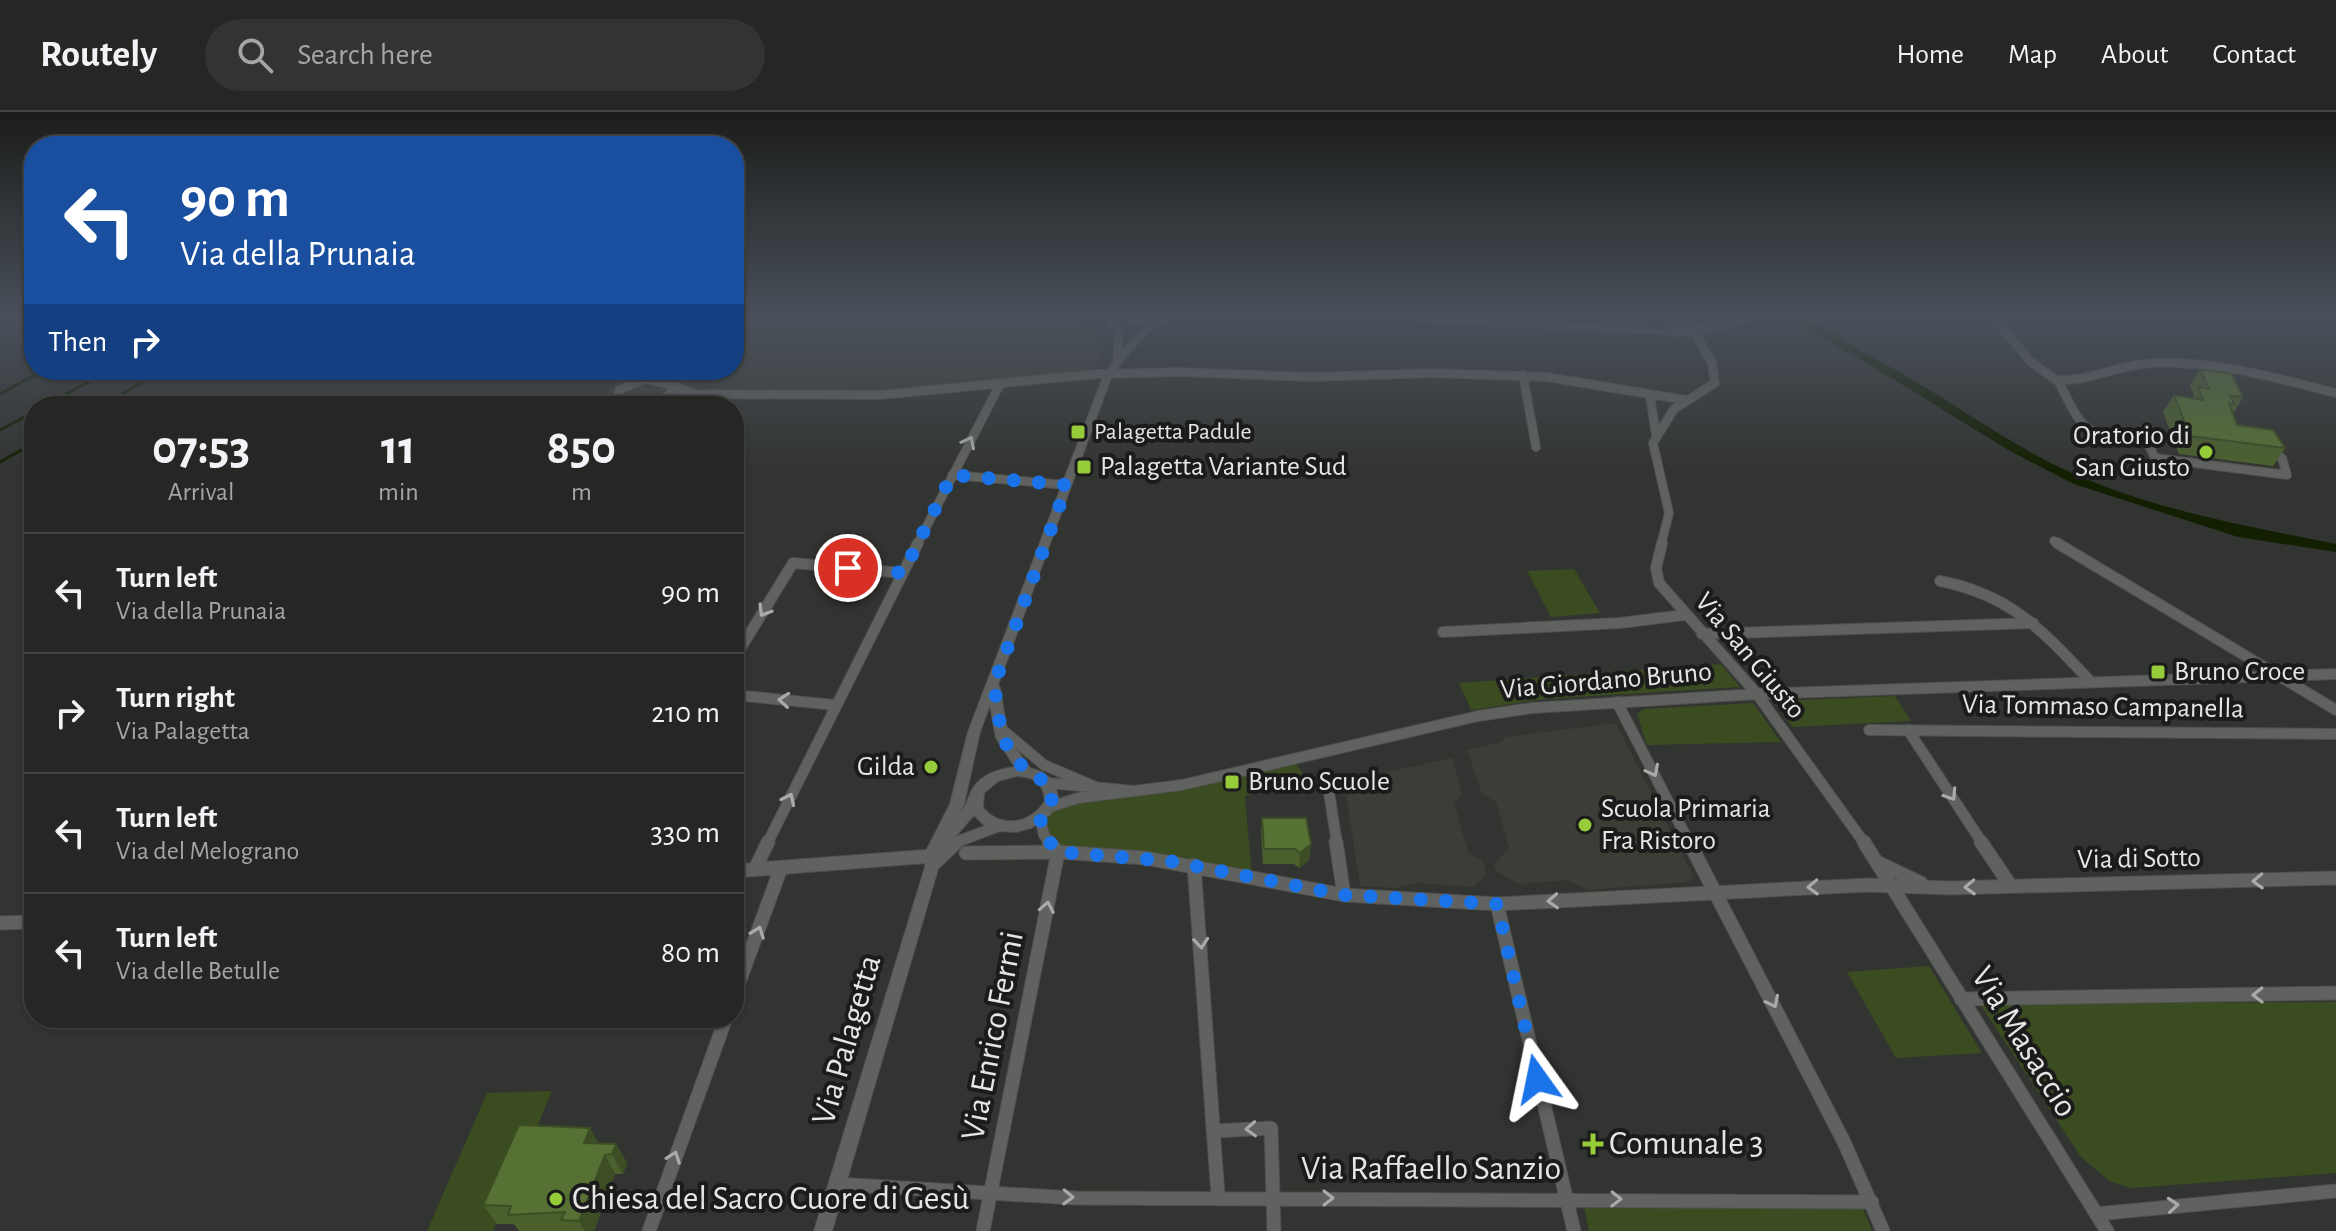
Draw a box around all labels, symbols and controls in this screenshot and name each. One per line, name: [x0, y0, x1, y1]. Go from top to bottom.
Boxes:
search box: [205, 19, 765, 91]
icon: search: [233, 33, 277, 77]
text: Routely: [40, 36, 157, 74]
text: Search here: [297, 40, 433, 70]
text: Home: [1897, 41, 1964, 69]
text: Map: [2008, 41, 2057, 69]
text: About: [2101, 41, 2169, 69]
text: Contact: [2213, 41, 2296, 69]
icon: left: [48, 168, 152, 272]
text: 90 m: [180, 171, 290, 227]
text: Via della Prunaia: [180, 236, 416, 272]
icon: right: [123, 320, 167, 364]
text: Then: [48, 327, 107, 357]
place label: Palagetta Padule: [1094, 420, 1252, 444]
place label: Oratorio di San Giusto: [2073, 422, 2190, 482]
marker: Palagetta Padule: [1069, 423, 1087, 441]
text: 07:53: [152, 425, 250, 473]
text: 11: [381, 425, 416, 473]
text: 850: [547, 425, 616, 473]
one-way arrow: [960, 436, 975, 450]
marker: Oratorio di San Giusto: [2197, 443, 2215, 461]
place label: Palagetta Variante Sud: [1100, 453, 1347, 481]
marker: Palagetta Variante Sud: [1075, 458, 1093, 476]
text: Arrival: [168, 479, 234, 505]
text: min: [378, 479, 419, 505]
text: m: [571, 479, 592, 505]
pin: [814, 534, 882, 602]
icon: arrive: [826, 546, 870, 590]
text: Turn left: [116, 563, 217, 593]
icon: left: [48, 571, 92, 615]
text: 90 m: [661, 578, 720, 608]
street label: Via San Giusto: [1689, 588, 1811, 724]
text: Via della Prunaia: [116, 598, 286, 624]
one-way arrow: [758, 602, 773, 617]
street label: Via Giordano Bruno: [1499, 658, 1713, 704]
place label: Bruno Croce: [2174, 658, 2305, 686]
marker: Bruno Croce: [2149, 663, 2167, 681]
text: Turn right: [116, 683, 235, 713]
icon: right: [48, 691, 92, 735]
one-way arrow: [777, 691, 790, 708]
street label: Via Tommaso Campanella: [1962, 691, 2244, 723]
text: 210 m: [651, 698, 720, 728]
text: Via Palagetta: [116, 718, 250, 744]
place label: Gilda: [857, 753, 915, 781]
marker: Gilda: [922, 758, 940, 776]
one-way arrow: [1643, 763, 1659, 778]
place label: Bruno Scuole: [1248, 768, 1390, 796]
marker: Bruno Scuole: [1223, 773, 1241, 791]
one-way arrow: [1941, 786, 1956, 801]
one-way arrow: [779, 793, 795, 808]
place label: Scuola Primaria Fra Ristoro: [1601, 795, 1771, 855]
text: Turn left: [116, 803, 217, 833]
icon: left: [48, 811, 92, 855]
marker: Scuola Primaria Fra Ristoro: [1576, 816, 1594, 834]
text: 330 m: [650, 818, 720, 848]
text: Via del Melograno: [116, 838, 299, 864]
street label: Via di Sotto: [2077, 844, 2201, 874]
one-way arrow: [2251, 872, 2264, 889]
one-way arrow: [1806, 878, 1819, 895]
one-way arrow: [1963, 878, 1976, 895]
one-way arrow: [1546, 892, 1559, 909]
one-way arrow: [1038, 901, 1055, 915]
text: Turn left: [116, 923, 217, 953]
one-way arrow: [748, 926, 765, 940]
street label: Via Enrico Fermi: [956, 929, 1030, 1143]
icon: left: [48, 931, 92, 975]
one-way arrow: [1192, 937, 1209, 950]
text: 80 m: [661, 938, 720, 968]
street label: Via Palagetta: [807, 951, 887, 1129]
text: Via delle Betulle: [116, 958, 280, 984]
street label: Via Masaccio: [1964, 961, 2084, 1123]
one-way arrow: [2251, 986, 2264, 1003]
one-way arrow: [1763, 993, 1778, 1008]
position arrow: [1495, 1037, 1579, 1121]
one-way arrow: [1244, 1121, 1256, 1138]
place label: Comunale 3: [1609, 1127, 1764, 1161]
marker: Comunale 3: [1584, 1135, 1602, 1153]
one-way arrow: [664, 1151, 681, 1165]
street label: Via Raffaello Sanzio: [1301, 1152, 1561, 1186]
place label: Chiesa del Sacro Cuore di Gesù: [572, 1182, 969, 1216]
one-way arrow: [1062, 1189, 1075, 1206]
one-way arrow: [1322, 1189, 1335, 1207]
marker: Chiesa del Sacro Cuore di Gesù: [547, 1190, 565, 1208]
one-way arrow: [1610, 1191, 1623, 1208]
one-way arrow: [2167, 1197, 2180, 1214]

